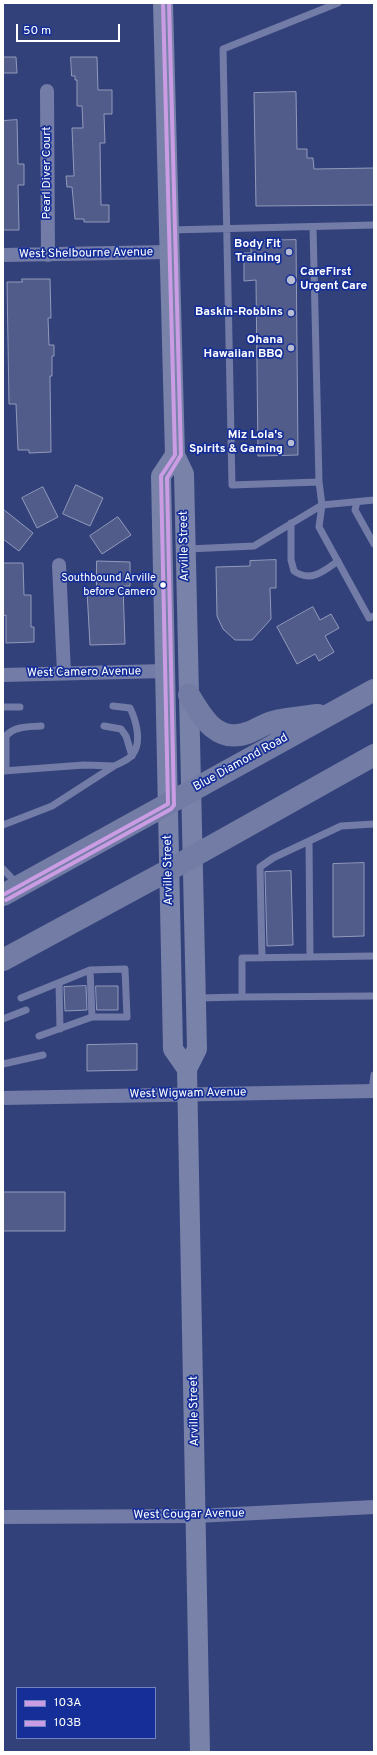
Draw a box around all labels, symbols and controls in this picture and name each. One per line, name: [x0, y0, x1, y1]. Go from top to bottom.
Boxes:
scale bar: [18, 16, 122, 42]
text: 50 m: [23, 23, 51, 39]
street label: Pearl Diver Court: [41, 126, 55, 220]
place label: Body Fit Training: [234, 238, 281, 266]
street label: West Shelbourne Avenue: [19, 246, 153, 262]
marker: Body Fit Training: [284, 247, 294, 257]
place label: CareFirst Urgent Care: [300, 266, 367, 294]
marker: CareFirst Urgent Care: [285, 274, 297, 286]
place label: Baskin-Robbins: [195, 306, 283, 320]
marker: Baskin-Robbins: [286, 308, 296, 318]
place label: Ohana Hawaiian BBQ: [203, 334, 283, 362]
marker: Ohana Hawaiian BBQ: [286, 343, 296, 353]
place label: Miz Lola's Spirits & Gaming: [189, 429, 283, 457]
marker: Miz Lola's Spirits & Gaming: [286, 438, 296, 448]
street label: Arville Street: [177, 511, 193, 581]
place label: Southbound Arville before Camero: [61, 572, 156, 598]
marker: Southbound Arville before Camero: [158, 580, 168, 590]
street label: West Camero Avenue: [27, 665, 141, 681]
street label: Blue Diamond Road: [191, 731, 291, 795]
street label: Arville Street: [161, 835, 177, 905]
street label: West Wigwam Avenue: [129, 1086, 247, 1102]
street label: Arville Street: [187, 1376, 203, 1446]
street label: West Cougar Avenue: [133, 1507, 245, 1523]
legend: [16, 1687, 156, 1739]
text: 103A: [54, 1695, 81, 1711]
text: 103B: [54, 1715, 81, 1731]

